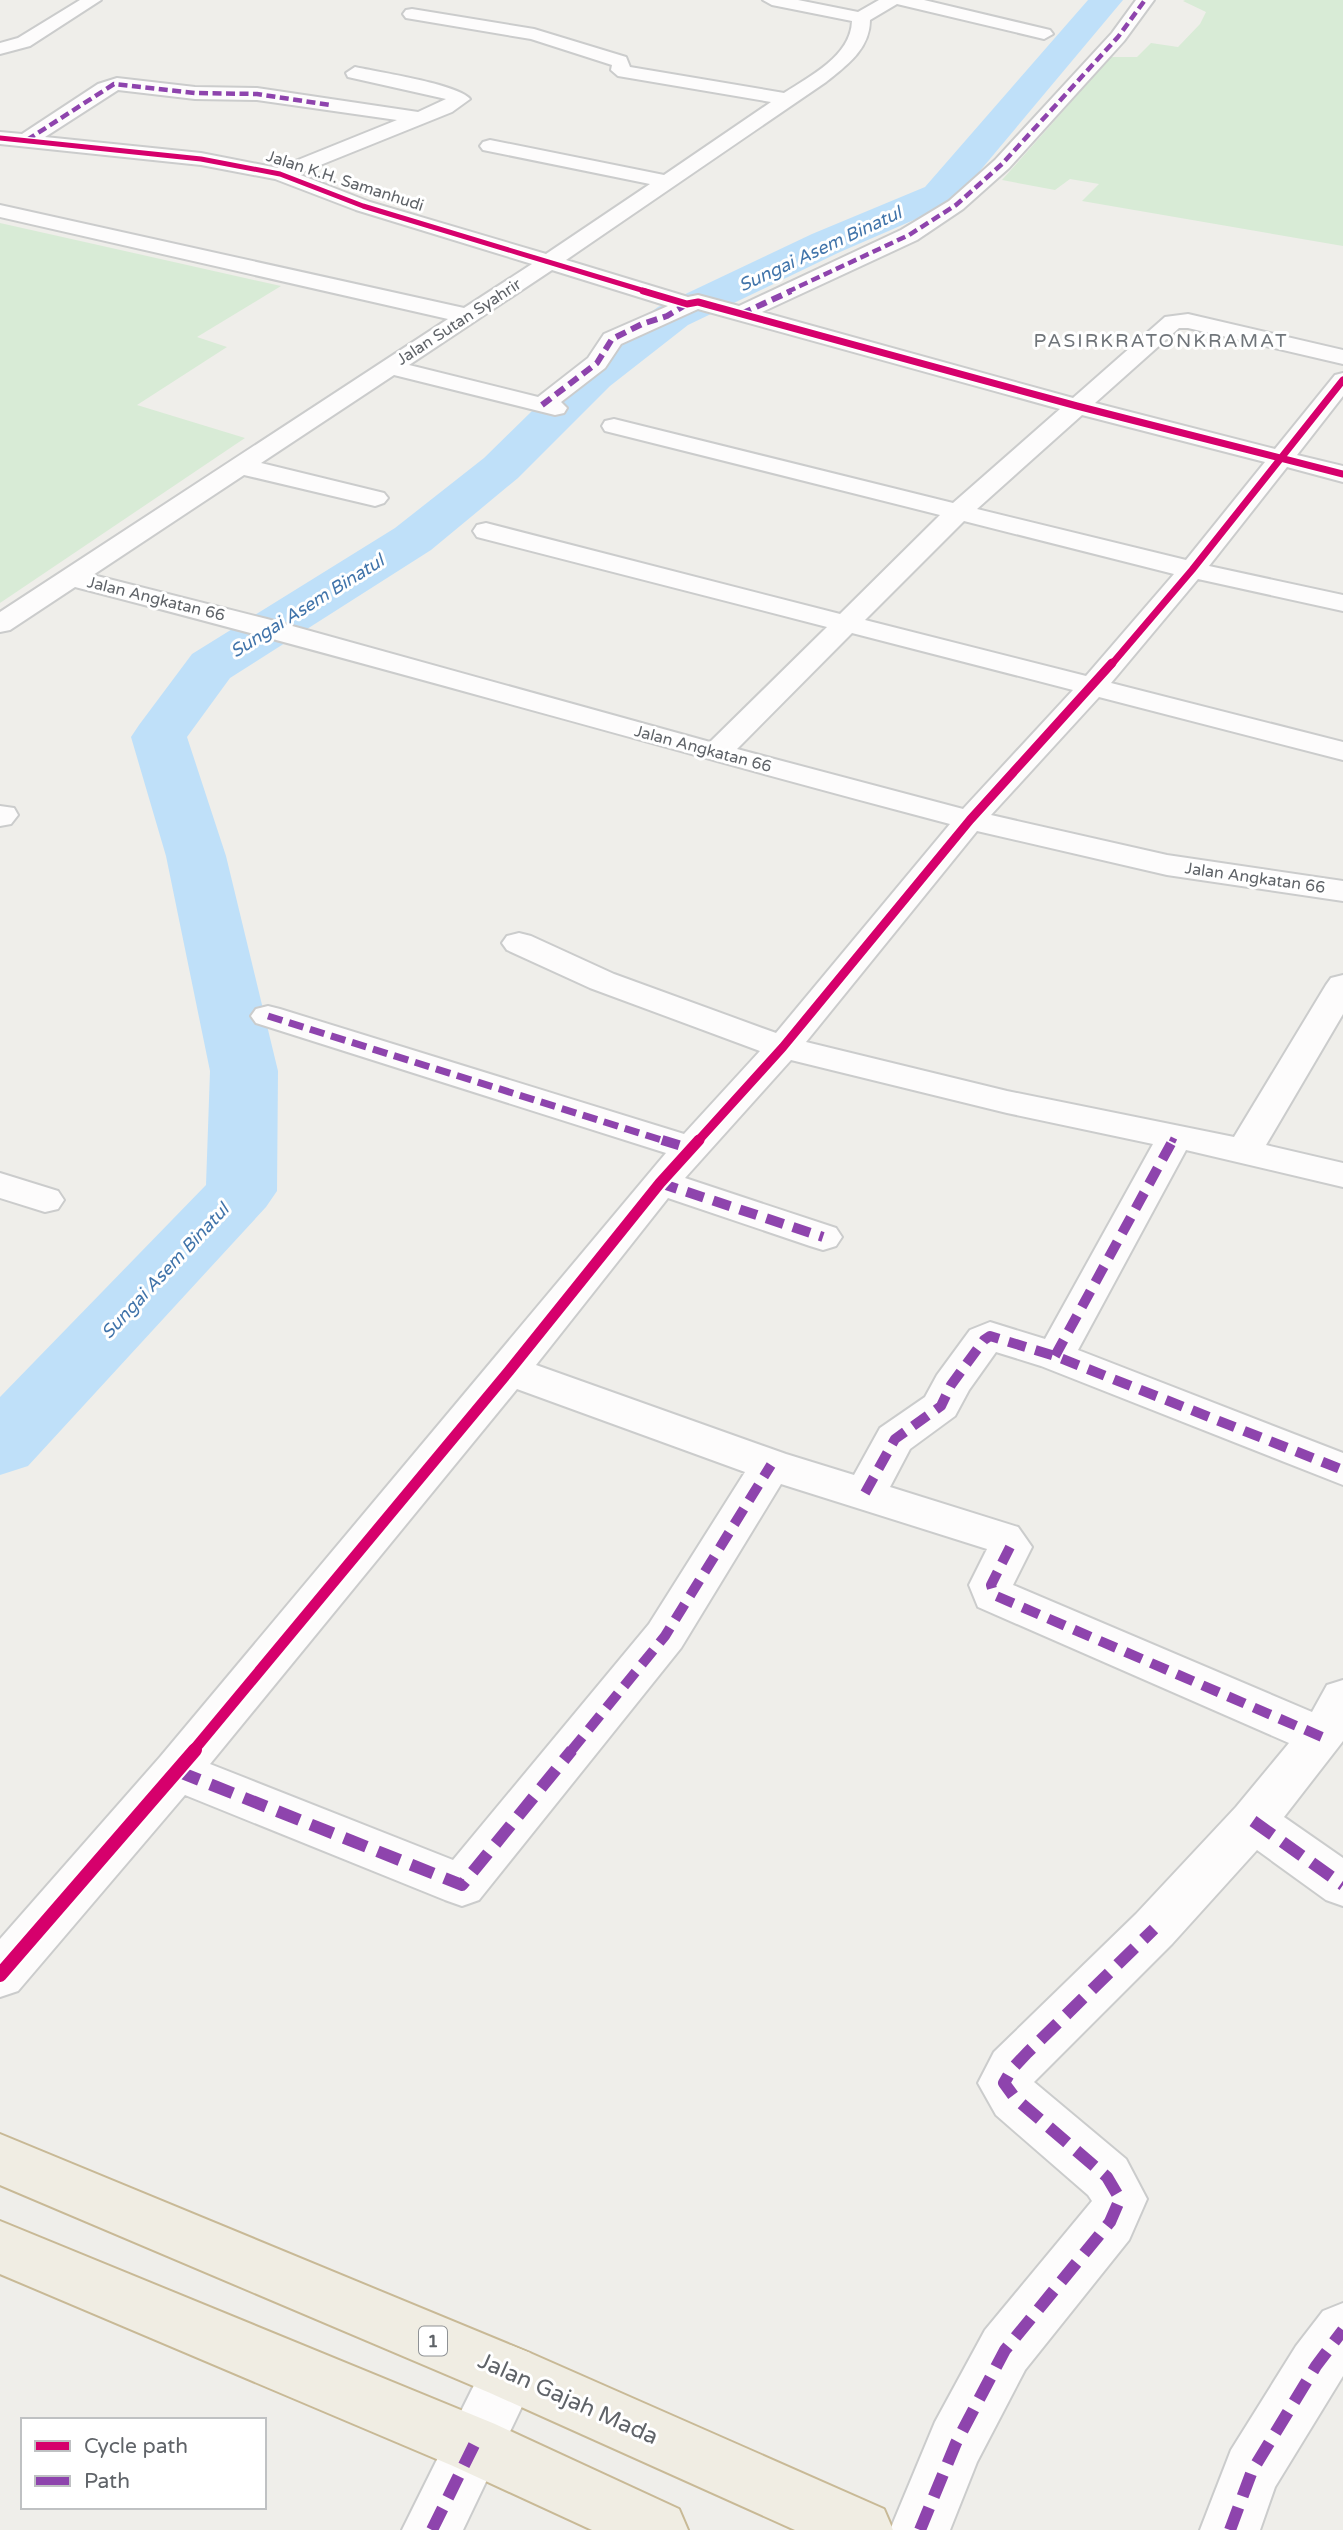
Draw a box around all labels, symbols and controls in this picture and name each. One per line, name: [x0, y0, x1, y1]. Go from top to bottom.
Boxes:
street label: Jalan K.H. Samanhudi: [264, 146, 426, 216]
water label: Sungai Asem Binatul: [735, 201, 907, 296]
street label: Jalan Sutan Syahrir: [393, 274, 526, 370]
district label: PASIRKRATONKRAMAT: [1033, 330, 1289, 352]
water label: Sungai Asem Binatul: [226, 548, 390, 662]
street label: Jalan Angkatan 66: [85, 572, 227, 626]
street label: Jalan Angkatan 66: [632, 721, 774, 777]
street label: Jalan Angkatan 66: [1184, 858, 1326, 898]
water label: Sungai Asem Binatul: [97, 1197, 235, 1343]
road number: 1: [419, 2326, 447, 2356]
street label: Jalan Gajah Mada: [474, 2347, 662, 2451]
legend: [21, 2418, 266, 2509]
text: Cycle path: [84, 2434, 188, 2459]
text: Path: [84, 2469, 130, 2494]

